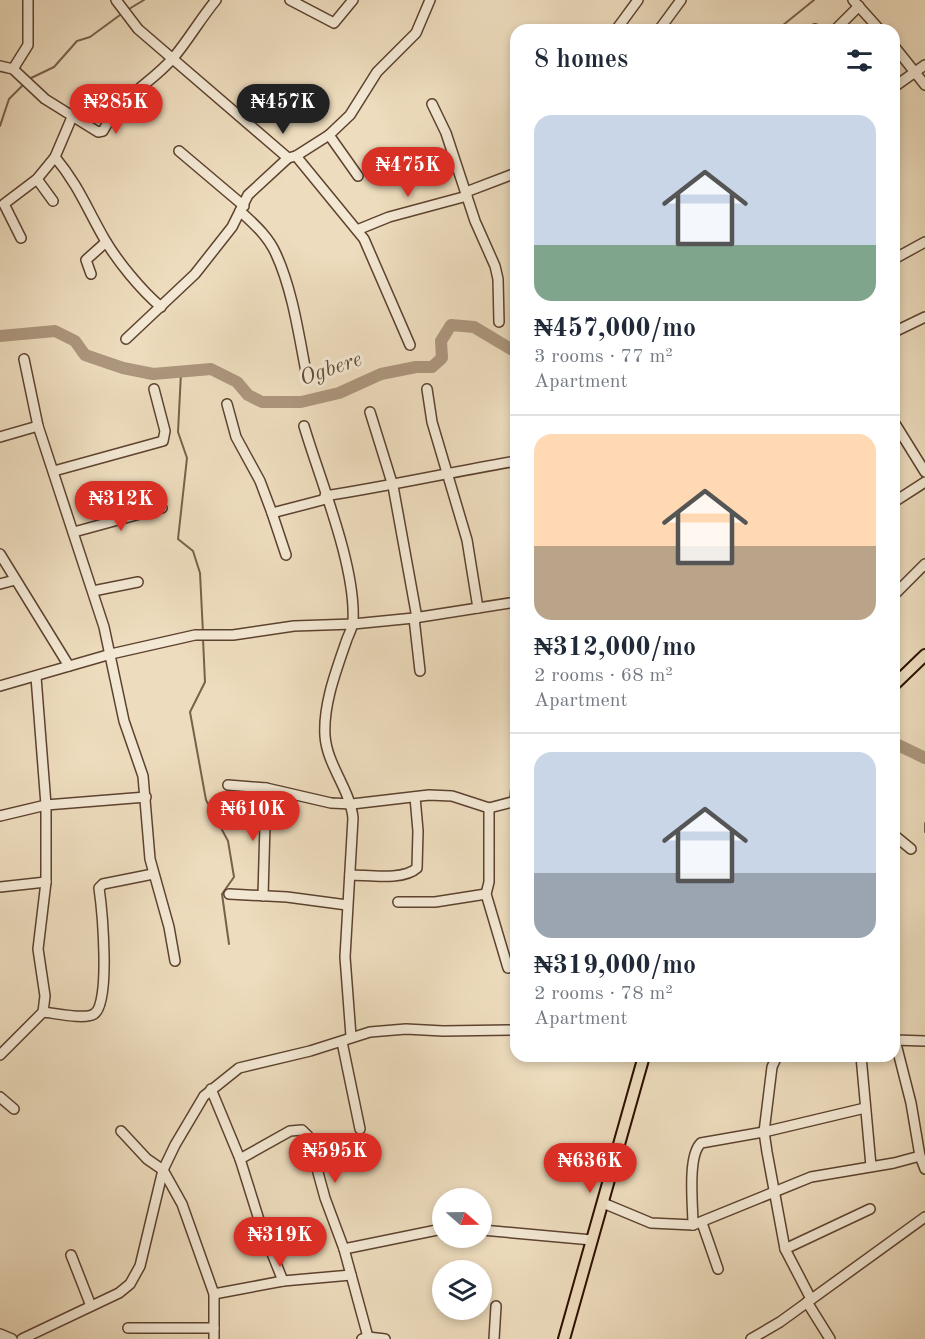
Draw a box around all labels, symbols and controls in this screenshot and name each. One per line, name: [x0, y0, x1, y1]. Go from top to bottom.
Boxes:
icon: filters: [843, 44, 876, 77]
text: 8 homes: [534, 47, 628, 73]
pin: ₦285K: [74, 84, 158, 135]
pin: ₦457K: [241, 84, 325, 135]
text: ₦285K: [84, 93, 148, 113]
text: ₦457K: [251, 93, 315, 113]
pin: ₦475K: [366, 147, 450, 198]
icon: home: [651, 154, 759, 262]
text: ₦475K: [376, 156, 440, 176]
text: ₦457,000/mo: [534, 316, 696, 342]
text: 3 rooms · 77 m²: [534, 347, 673, 367]
water label: Ogbere: [297, 348, 365, 390]
text: Apartment: [534, 372, 628, 392]
icon: home: [651, 473, 759, 581]
pin: ₦312K: [79, 481, 163, 532]
text: ₦312K: [89, 490, 153, 510]
text: ₦312,000/mo: [534, 635, 696, 661]
text: 2 rooms · 68 m²: [534, 666, 673, 686]
text: Apartment: [534, 691, 628, 711]
pin: ₦610K: [211, 791, 295, 842]
icon: home: [651, 791, 759, 899]
text: ₦610K: [221, 800, 285, 820]
text: ₦319,000/mo: [534, 953, 696, 979]
text: 2 rooms · 78 m²: [534, 984, 673, 1004]
text: Apartment: [534, 1009, 628, 1029]
pin: ₦595K: [293, 1133, 377, 1184]
text: ₦595K: [303, 1142, 367, 1162]
pin: ₦636K: [548, 1143, 632, 1194]
text: ₦636K: [558, 1152, 622, 1172]
north arrow: [432, 1188, 492, 1248]
map controls: [432, 1188, 492, 1320]
pin: ₦319K: [238, 1217, 322, 1268]
text: ₦319K: [248, 1226, 312, 1246]
button: layers: [432, 1260, 492, 1320]

